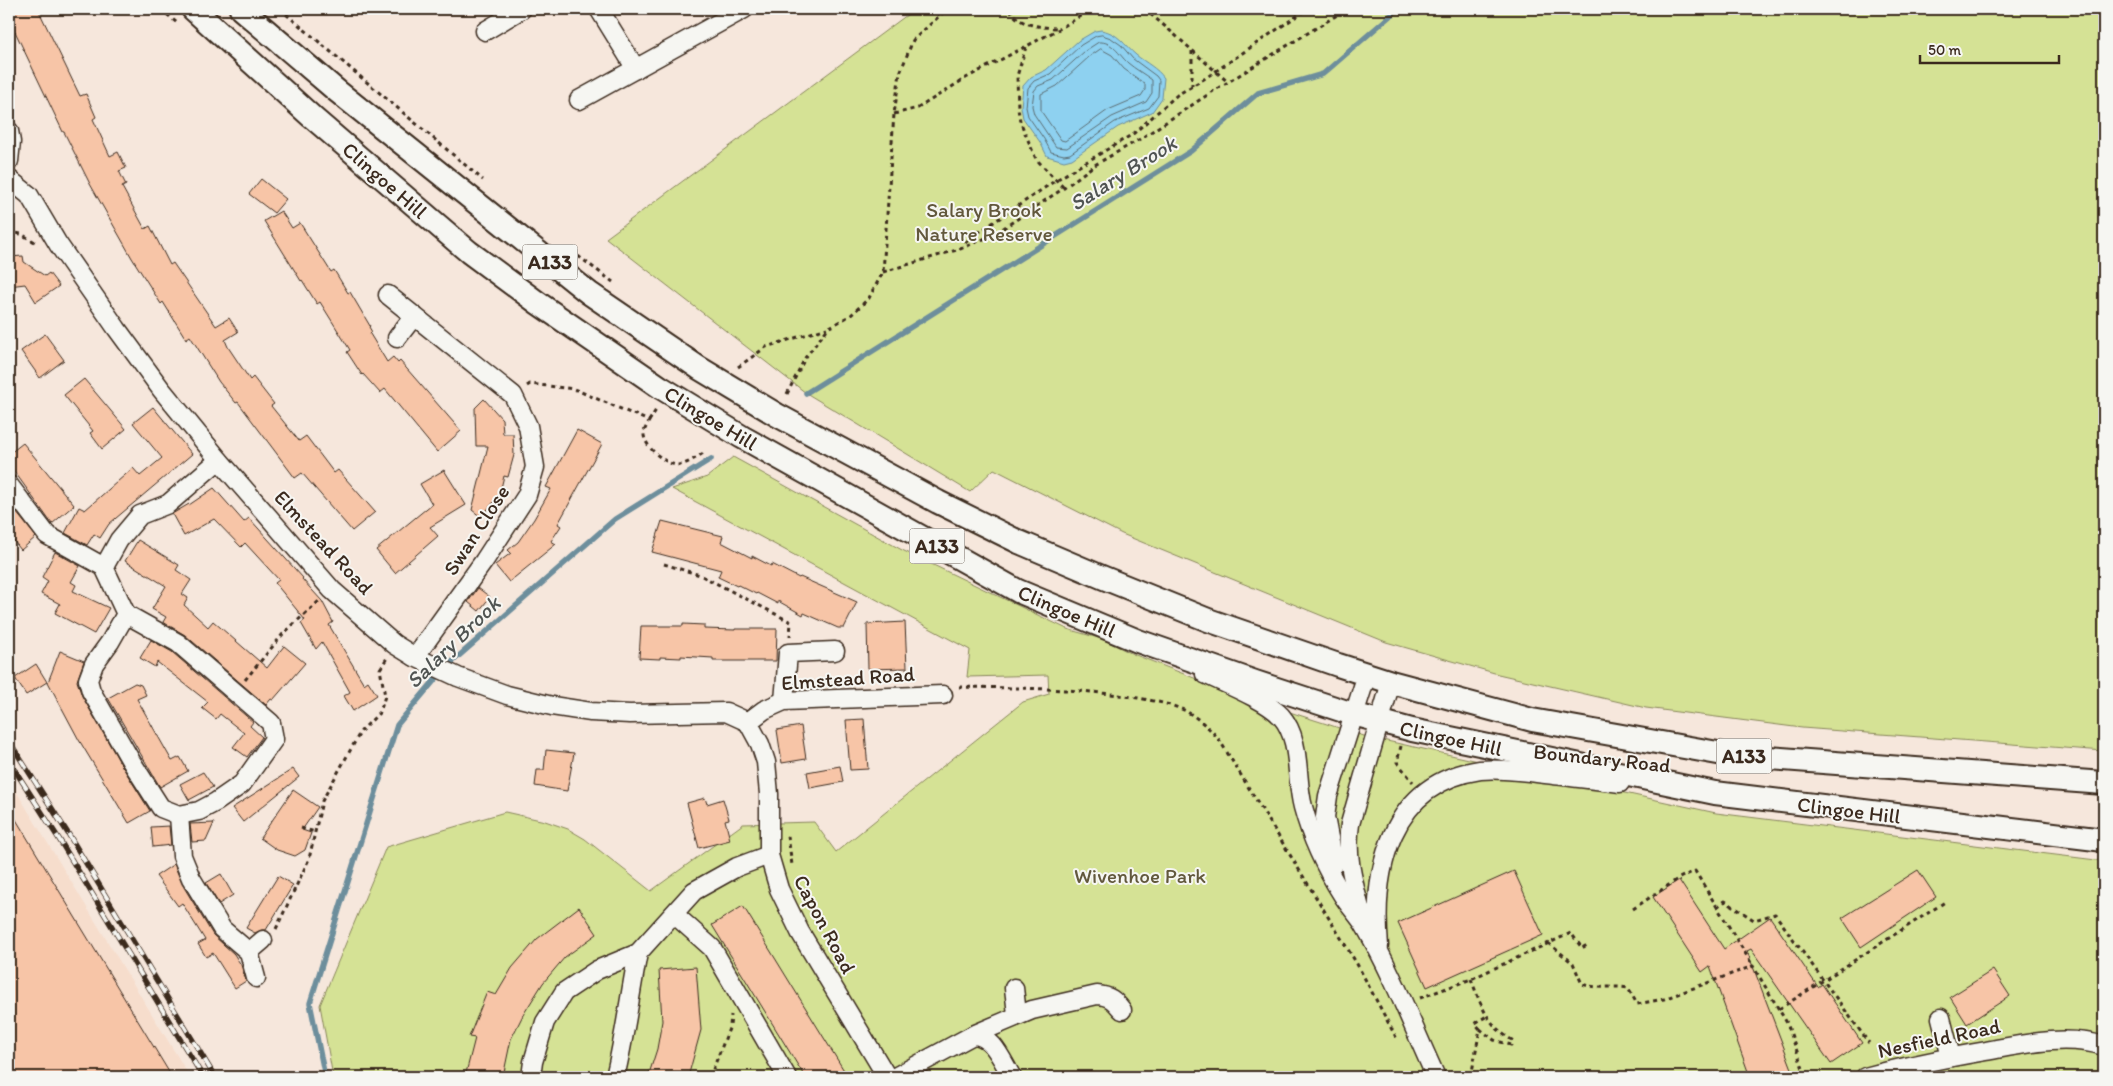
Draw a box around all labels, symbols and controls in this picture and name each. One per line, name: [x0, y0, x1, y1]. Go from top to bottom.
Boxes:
scale bar: [1920, 32, 2059, 64]
text: 50 m: [1928, 41, 1961, 59]
water label: Salary Brook: [1064, 129, 1183, 217]
street label: Clingoe Hill: [338, 136, 433, 224]
park label: Salary Brook Nature Reserve: [915, 197, 1053, 246]
road number: A133: [522, 244, 578, 280]
street label: Clingoe Hill: [660, 380, 762, 456]
street label: Swan Close: [438, 480, 514, 580]
street label: Elmstead Road: [269, 485, 379, 600]
road number: A133: [910, 528, 964, 564]
street label: Clingoe Hill: [1014, 579, 1120, 643]
water label: Salary Brook: [400, 589, 507, 694]
street label: Elmstead Road: [780, 661, 916, 695]
street label: Clingoe Hill: [1397, 715, 1505, 761]
street label: Boundary Road: [1532, 738, 1672, 778]
road number: A133: [1716, 738, 1772, 774]
street label: Clingoe Hill: [1796, 791, 1902, 829]
park label: Wivenhoe Park: [1074, 863, 1206, 888]
street label: Capon Road: [789, 870, 862, 978]
street label: Nesfield Road: [1875, 1013, 2003, 1063]

